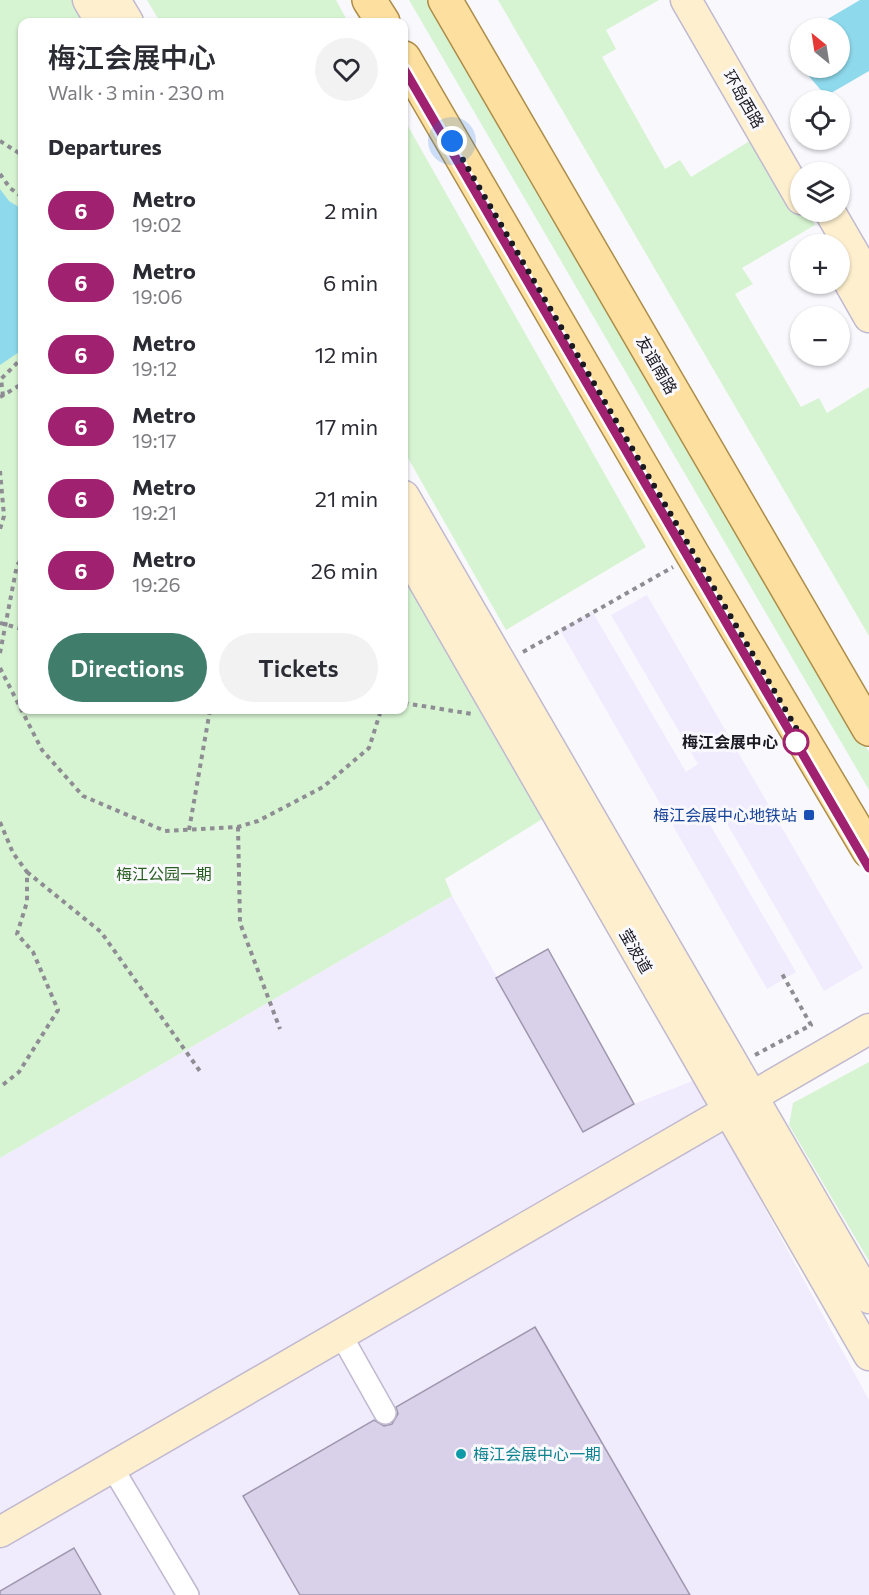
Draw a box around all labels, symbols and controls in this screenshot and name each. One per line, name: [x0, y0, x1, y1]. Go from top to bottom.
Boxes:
north arrow: [790, 18, 850, 78]
map controls: [790, 18, 850, 366]
button: heart: [315, 38, 378, 101]
text: 梅江会展中心: [48, 40, 216, 74]
street label: 环岛西路: [720, 66, 769, 131]
text: Walk · 3 min · 230 m: [48, 80, 225, 104]
button: locate: [790, 90, 850, 150]
your location: [437, 126, 467, 156]
text: Departures: [48, 133, 162, 160]
button: layers: [790, 162, 850, 222]
text: Metro: [132, 185, 196, 212]
text: 2 min: [324, 197, 378, 224]
text: 6: [75, 198, 87, 223]
text: 19:02: [132, 212, 182, 236]
button: +: [790, 234, 850, 294]
text: Metro: [132, 257, 196, 284]
text: 6 min: [323, 269, 378, 296]
text: 6: [75, 270, 87, 295]
text: 19:06: [132, 284, 183, 308]
button: −: [790, 306, 850, 366]
text: Metro: [132, 329, 196, 356]
street label: 友谊南路: [633, 332, 682, 397]
text: 12 min: [315, 341, 378, 368]
text: 6: [75, 342, 87, 367]
text: 19:12: [132, 356, 177, 380]
text: Metro: [132, 401, 196, 428]
text: 17 min: [315, 413, 378, 440]
text: 6: [75, 414, 87, 439]
text: 19:17: [132, 428, 177, 452]
text: Metro: [132, 473, 196, 500]
text: 21 min: [315, 485, 378, 512]
text: 6: [75, 486, 87, 511]
text: 19:21: [132, 500, 177, 524]
text: Metro: [132, 545, 196, 572]
text: 26 min: [311, 557, 378, 584]
text: 6: [75, 558, 87, 583]
text: 19:26: [132, 572, 181, 596]
button: Directions: [48, 633, 207, 702]
button: Tickets: [219, 633, 378, 702]
marker: 梅江会展中心: [783, 729, 809, 755]
place label: 梅江会展中心: [682, 732, 778, 751]
place label: 梅江会展中心地铁站: [653, 805, 797, 824]
marker: 梅江会展中心地铁站: [802, 808, 816, 822]
park label: 梅江公园一期: [116, 864, 212, 883]
street label: 莹波道: [616, 925, 657, 976]
place label: 梅江会展中心一期: [473, 1444, 601, 1463]
marker: 梅江会展中心一期: [454, 1447, 468, 1461]

